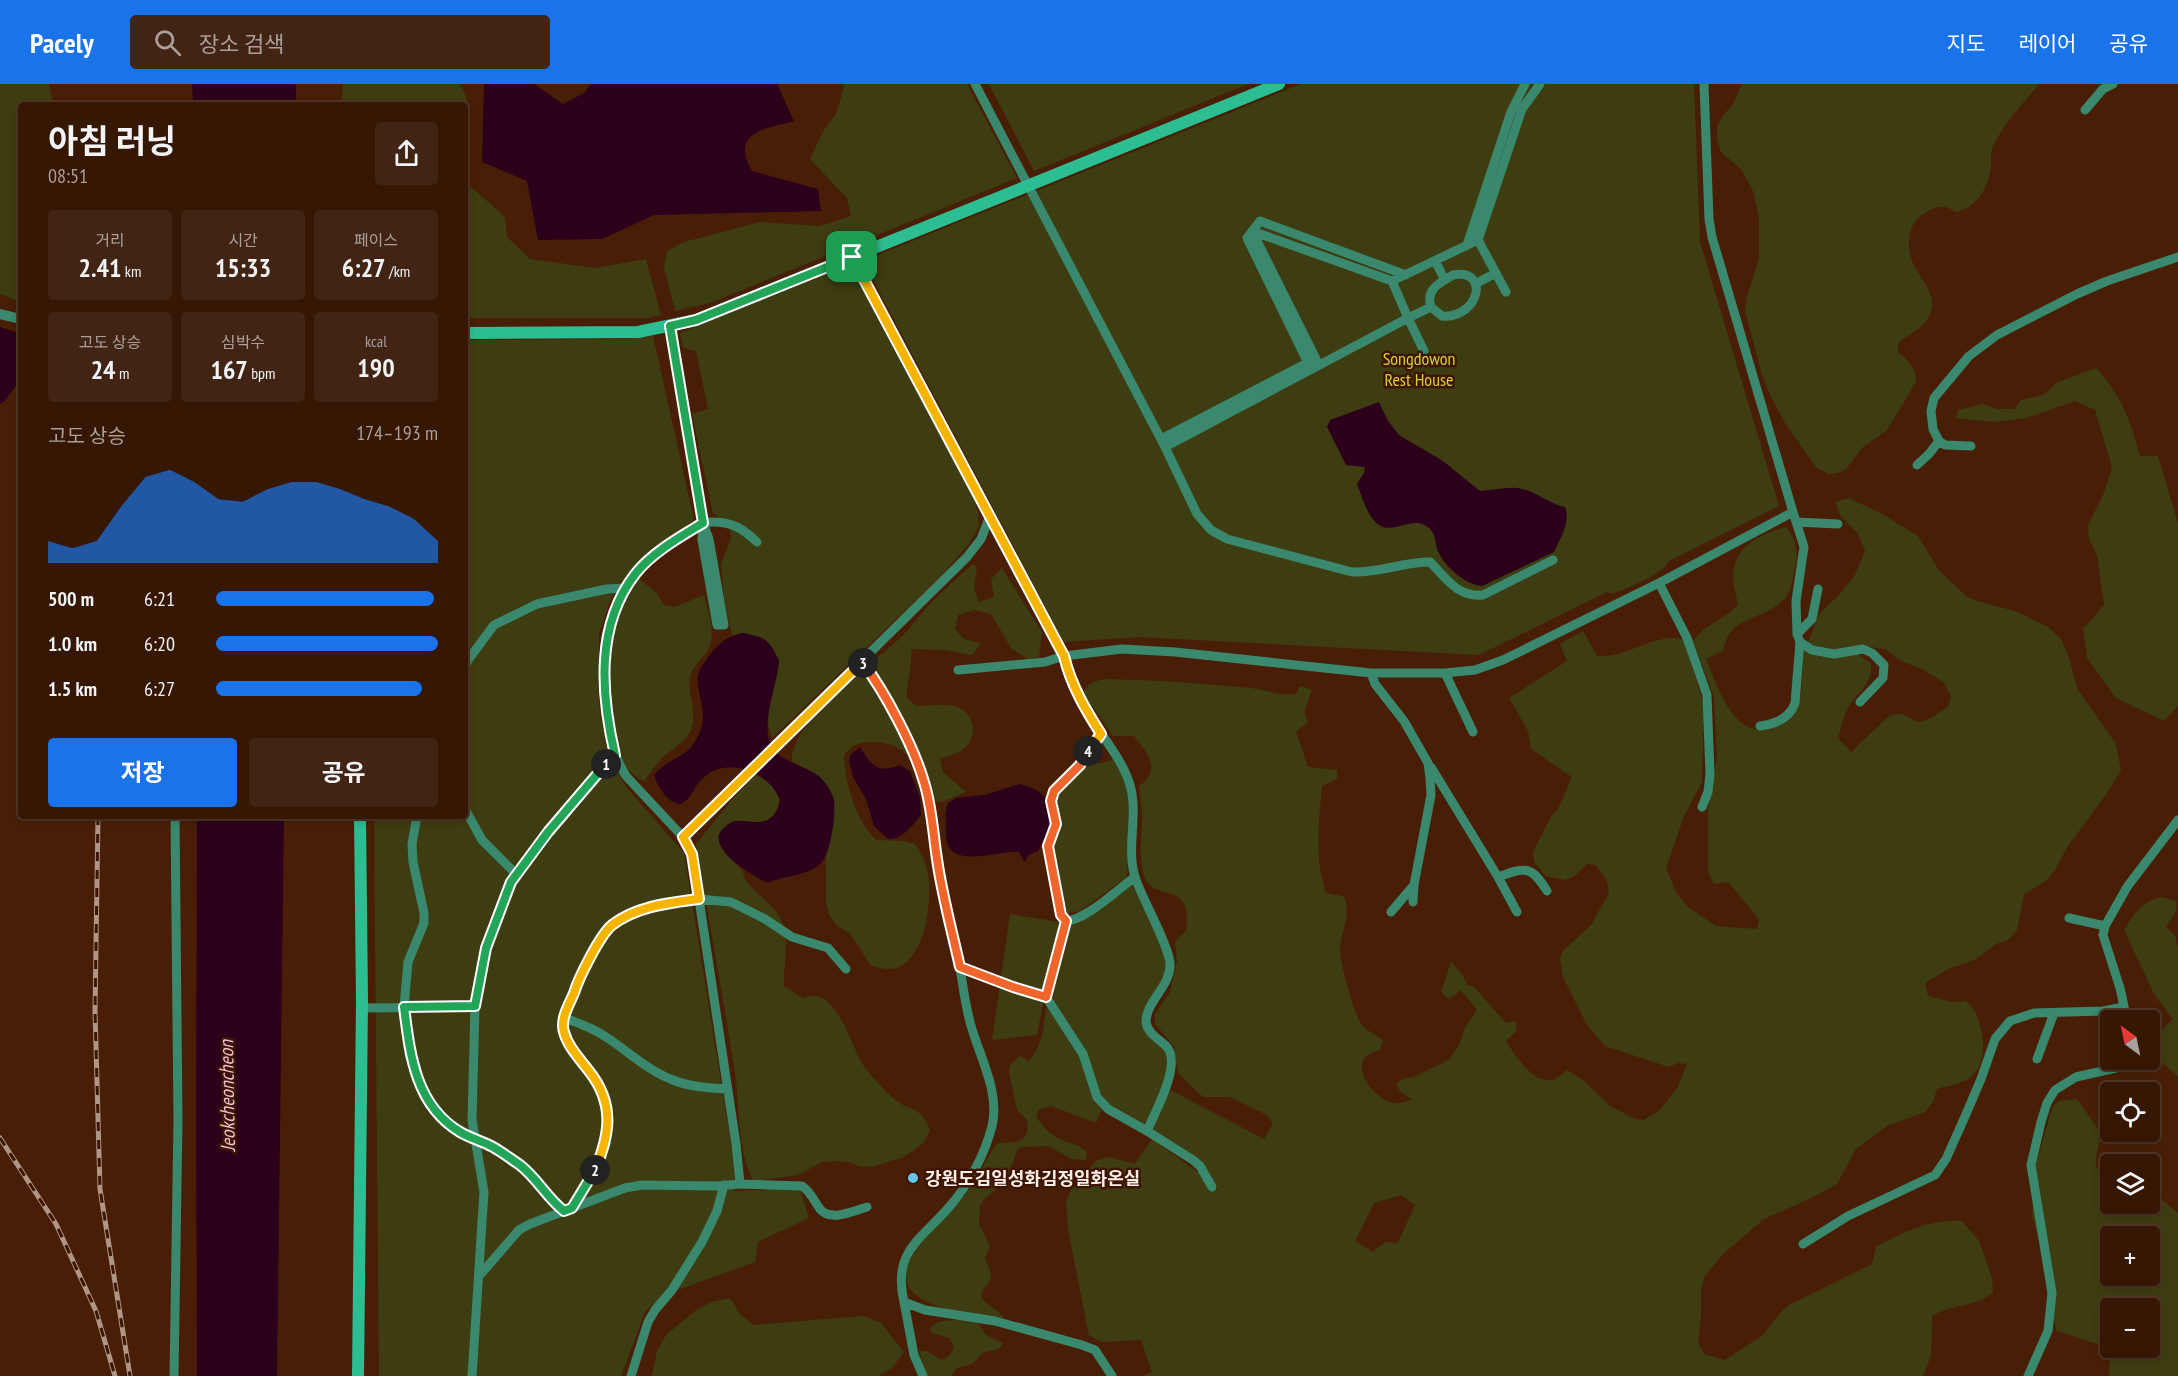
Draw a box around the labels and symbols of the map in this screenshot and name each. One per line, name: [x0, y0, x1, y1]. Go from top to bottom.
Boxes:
pin: [826, 231, 877, 282]
park label: Songdowon Rest House: [1383, 347, 1455, 391]
pin: 3: [848, 648, 878, 678]
pin: 4: [1073, 736, 1103, 766]
pin: 1: [591, 749, 621, 779]
north arrow: [2100, 1010, 2160, 1070]
water label: Jeokcheoncheon: [213, 1039, 241, 1153]
pin: 2: [580, 1155, 610, 1185]
place label: 강원도김일성화김정일화온실: [925, 1167, 1140, 1190]
marker: 강원도김일성화김정일화온실: [906, 1171, 920, 1185]

